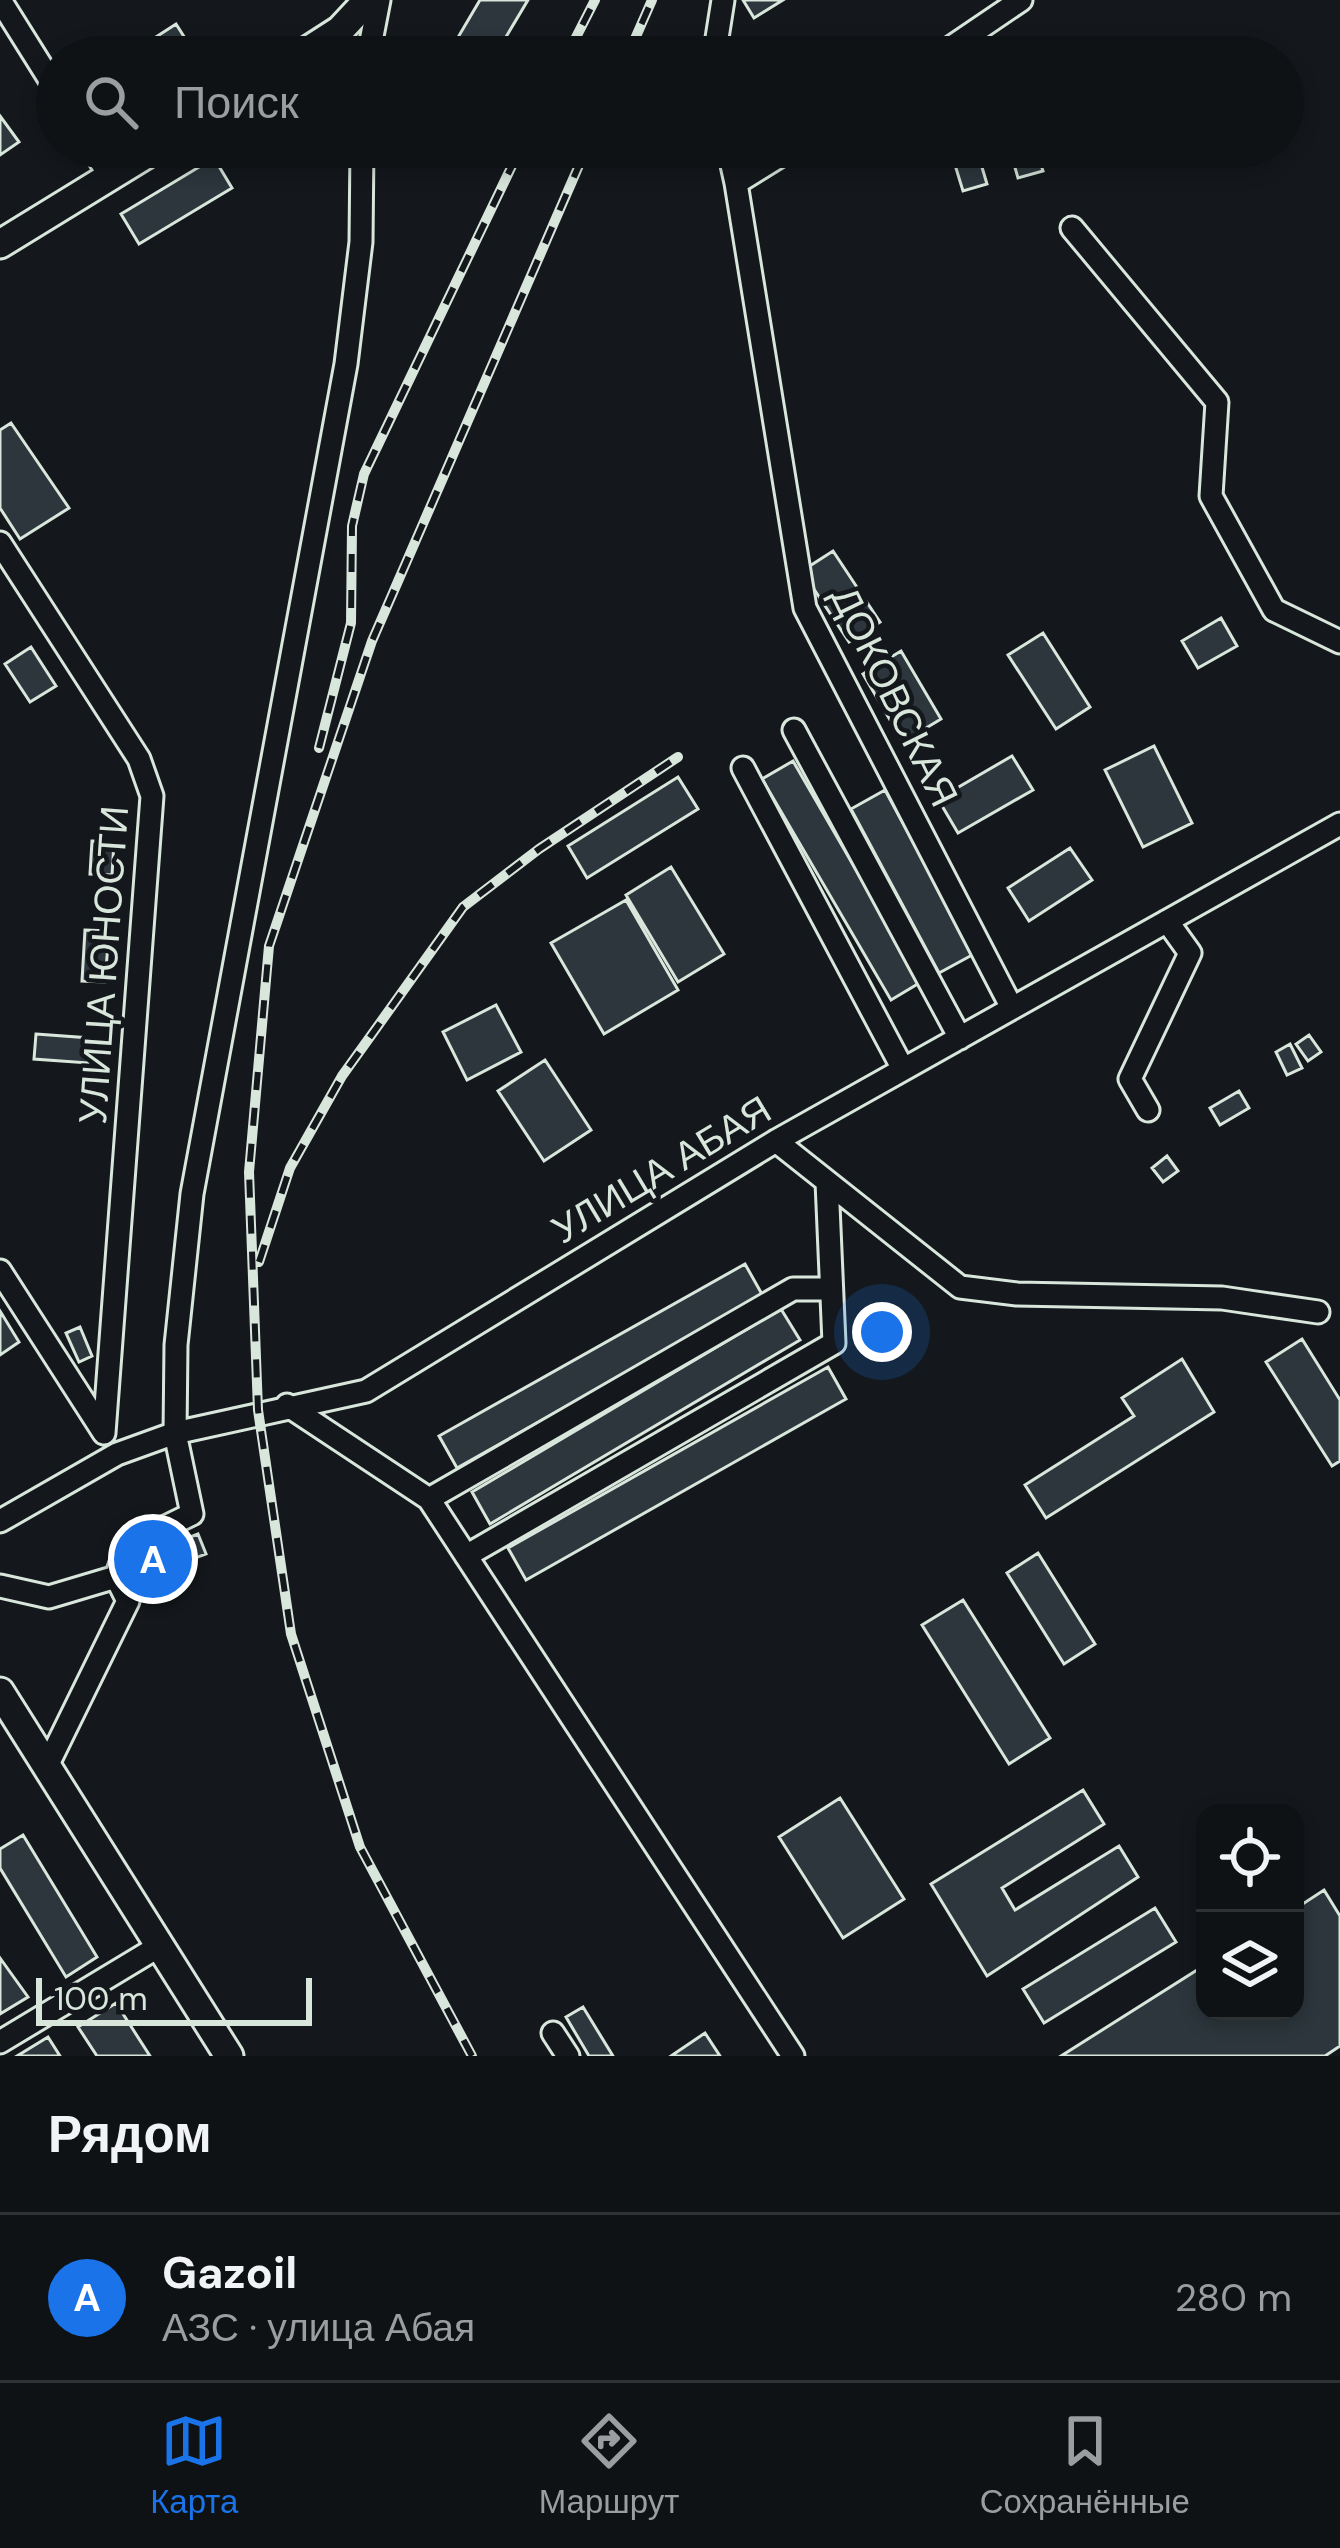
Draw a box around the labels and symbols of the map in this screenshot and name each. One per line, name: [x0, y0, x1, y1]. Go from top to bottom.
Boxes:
street label: ДОКОВСКАЯ: [819, 578, 970, 815]
street label: УЛИЦА ЮНОСТИ: [67, 804, 140, 1126]
street label: УЛИЦА АБАЯ: [542, 1084, 780, 1255]
your location: [852, 1302, 912, 1362]
pin: A: [114, 1514, 192, 1604]
scale bar: [36, 1972, 312, 2025]

